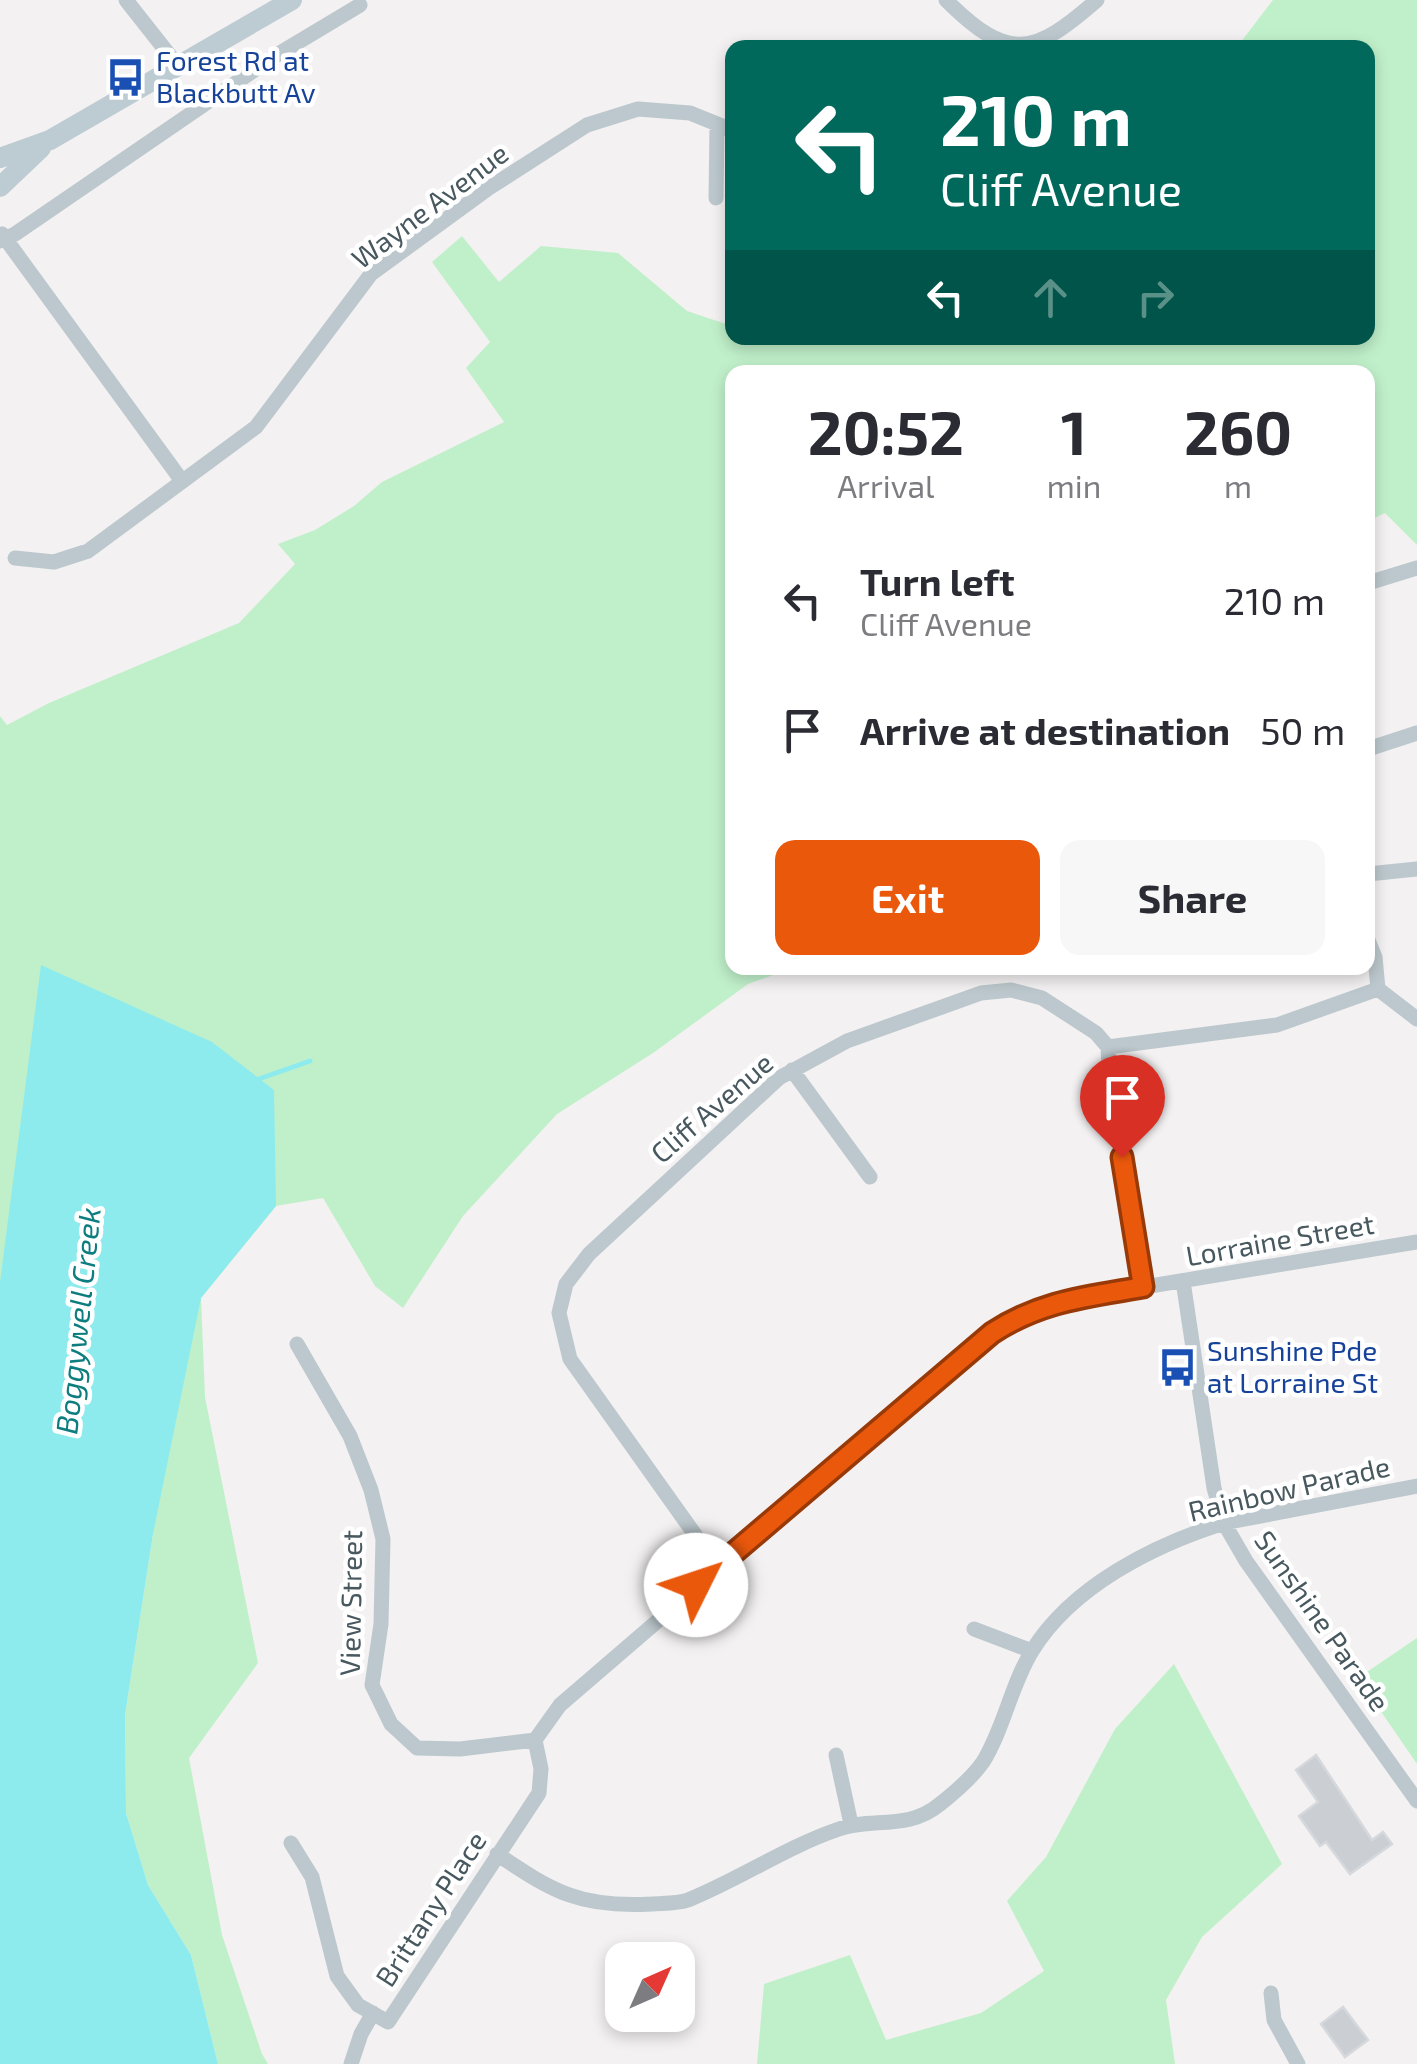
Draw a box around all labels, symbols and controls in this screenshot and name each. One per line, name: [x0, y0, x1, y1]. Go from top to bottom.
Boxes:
place label: Forest Rd at Blackbutt Av: [156, 43, 316, 109]
bus stop icon: Forest Rd at Blackbutt Av: [105, 56, 147, 98]
text: 210 m: [940, 76, 1132, 160]
icon: left: [775, 80, 905, 210]
street label: Wayne Avenue: [344, 135, 514, 275]
text: Cliff Avenue: [940, 161, 1182, 215]
icon: left: [918, 270, 973, 325]
icon: ahead: [1023, 270, 1078, 325]
icon: right: [1128, 270, 1183, 325]
text: 20:52: [808, 395, 964, 467]
text: 1: [1061, 395, 1087, 467]
text: 260: [1184, 395, 1292, 467]
text: Arrival: [837, 466, 935, 504]
text: min: [1047, 466, 1101, 504]
text: m: [1224, 466, 1252, 504]
text: Turn left: [860, 558, 1015, 604]
icon: left: [775, 573, 830, 628]
text: 210 m: [1224, 577, 1325, 623]
text: Cliff Avenue: [860, 604, 1032, 642]
icon: arrive: [775, 703, 830, 758]
text: Arrive at destination: [860, 707, 1230, 753]
text: 50 m: [1260, 707, 1345, 753]
button: Exit: [775, 840, 1040, 955]
button: Share: [1060, 840, 1325, 955]
street label: Cliff Avenue: [643, 1045, 779, 1169]
pin: [1080, 1055, 1165, 1158]
icon: arrive: [1095, 1070, 1150, 1125]
water label: Boggywell Creek: [47, 1206, 108, 1436]
street label: Lorraine Street: [1183, 1206, 1377, 1272]
place label: Sunshine Pde at Lorraine St: [1207, 1333, 1378, 1399]
bus stop icon: Sunshine Pde at Lorraine St: [1156, 1346, 1198, 1388]
street label: Rainbow Parade: [1185, 1448, 1393, 1528]
street label: Sunshine Parade: [1248, 1524, 1398, 1717]
street label: View Street: [332, 1530, 368, 1676]
position arrow: [644, 1533, 748, 1637]
street label: Brittany Place: [368, 1825, 493, 1992]
north arrow: [605, 1942, 695, 2032]
map controls: [605, 1942, 695, 2032]

